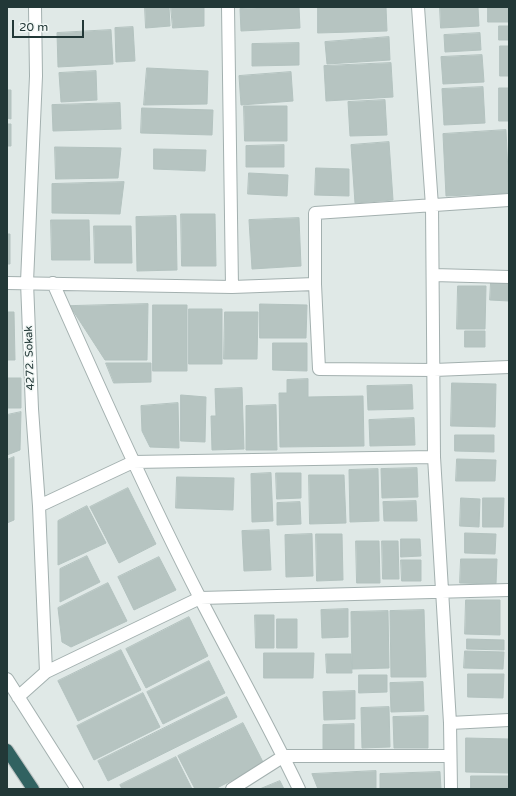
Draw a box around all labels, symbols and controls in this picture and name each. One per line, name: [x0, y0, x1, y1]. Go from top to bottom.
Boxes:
scale bar: [14, 12, 86, 38]
text: 20 m: [19, 20, 48, 34]
street label: 4272. Sokak: [22, 325, 38, 391]

